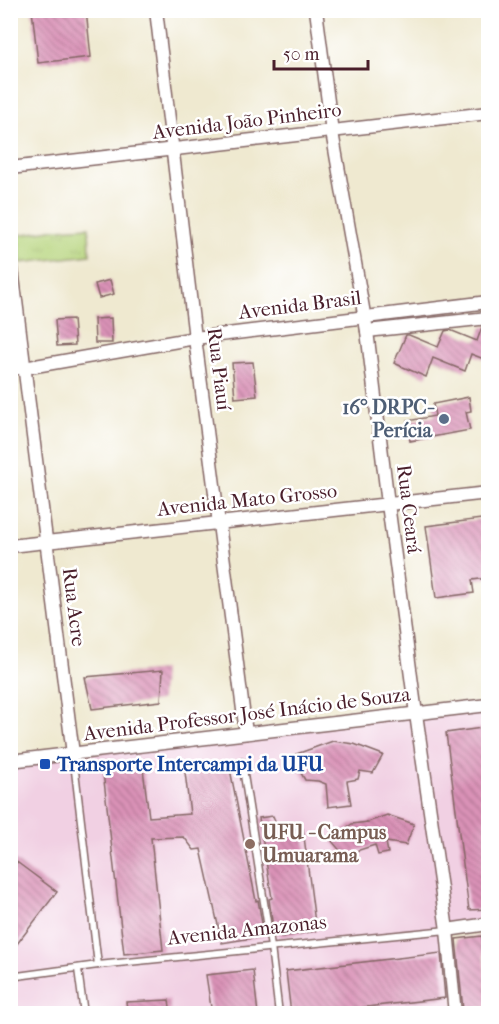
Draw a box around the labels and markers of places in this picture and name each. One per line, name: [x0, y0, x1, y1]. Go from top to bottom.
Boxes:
place label: 16° DRPC- Perícia: [342, 396, 435, 442]
marker: 16° DRPC- Perícia: [437, 412, 451, 426]
place label: Transporte Intercampi da UFU: [56, 753, 324, 776]
marker: Transporte Intercampi da UFU: [38, 757, 52, 771]
place label: UFU - Campus Umuarama: [261, 821, 387, 867]
marker: UFU - Campus Umuarama: [243, 837, 257, 851]

